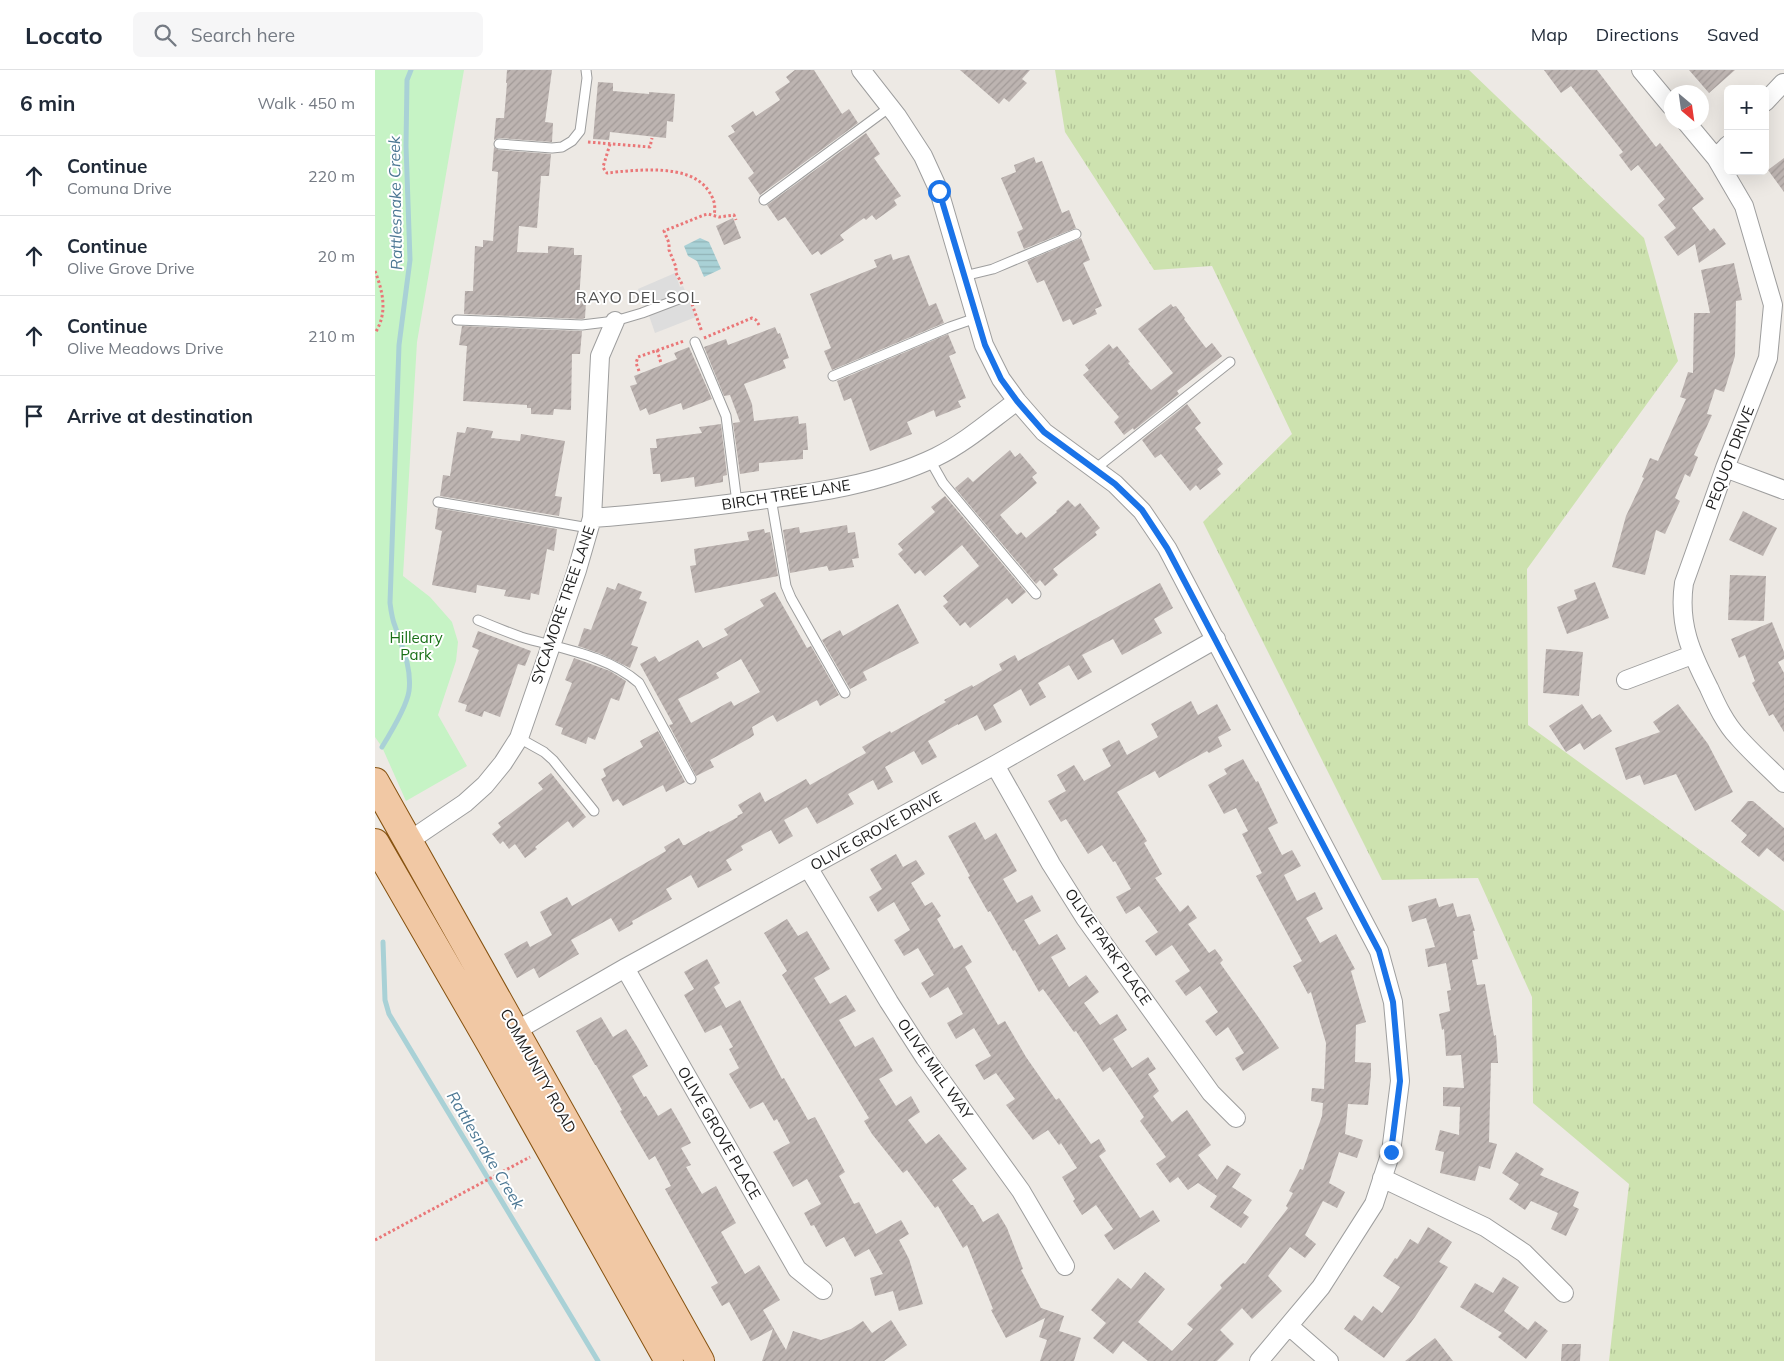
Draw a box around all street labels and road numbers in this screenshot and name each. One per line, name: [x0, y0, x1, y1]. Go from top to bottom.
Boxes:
street label: PEQUOT DRIVE: [1701, 403, 1758, 512]
street label: BIRCH TREE LANE: [720, 475, 852, 514]
street label: SYCAMORE TREE LANE: [527, 523, 599, 686]
street label: OLIVE GROVE DRIVE: [807, 786, 945, 875]
street label: OLIVE PARK PLACE: [1061, 885, 1156, 1009]
street label: COMMUNITY ROAD: [496, 1005, 581, 1136]
street label: OLIVE MILL WAY: [894, 1015, 978, 1124]
street label: OLIVE GROVE PLACE: [674, 1063, 765, 1203]

